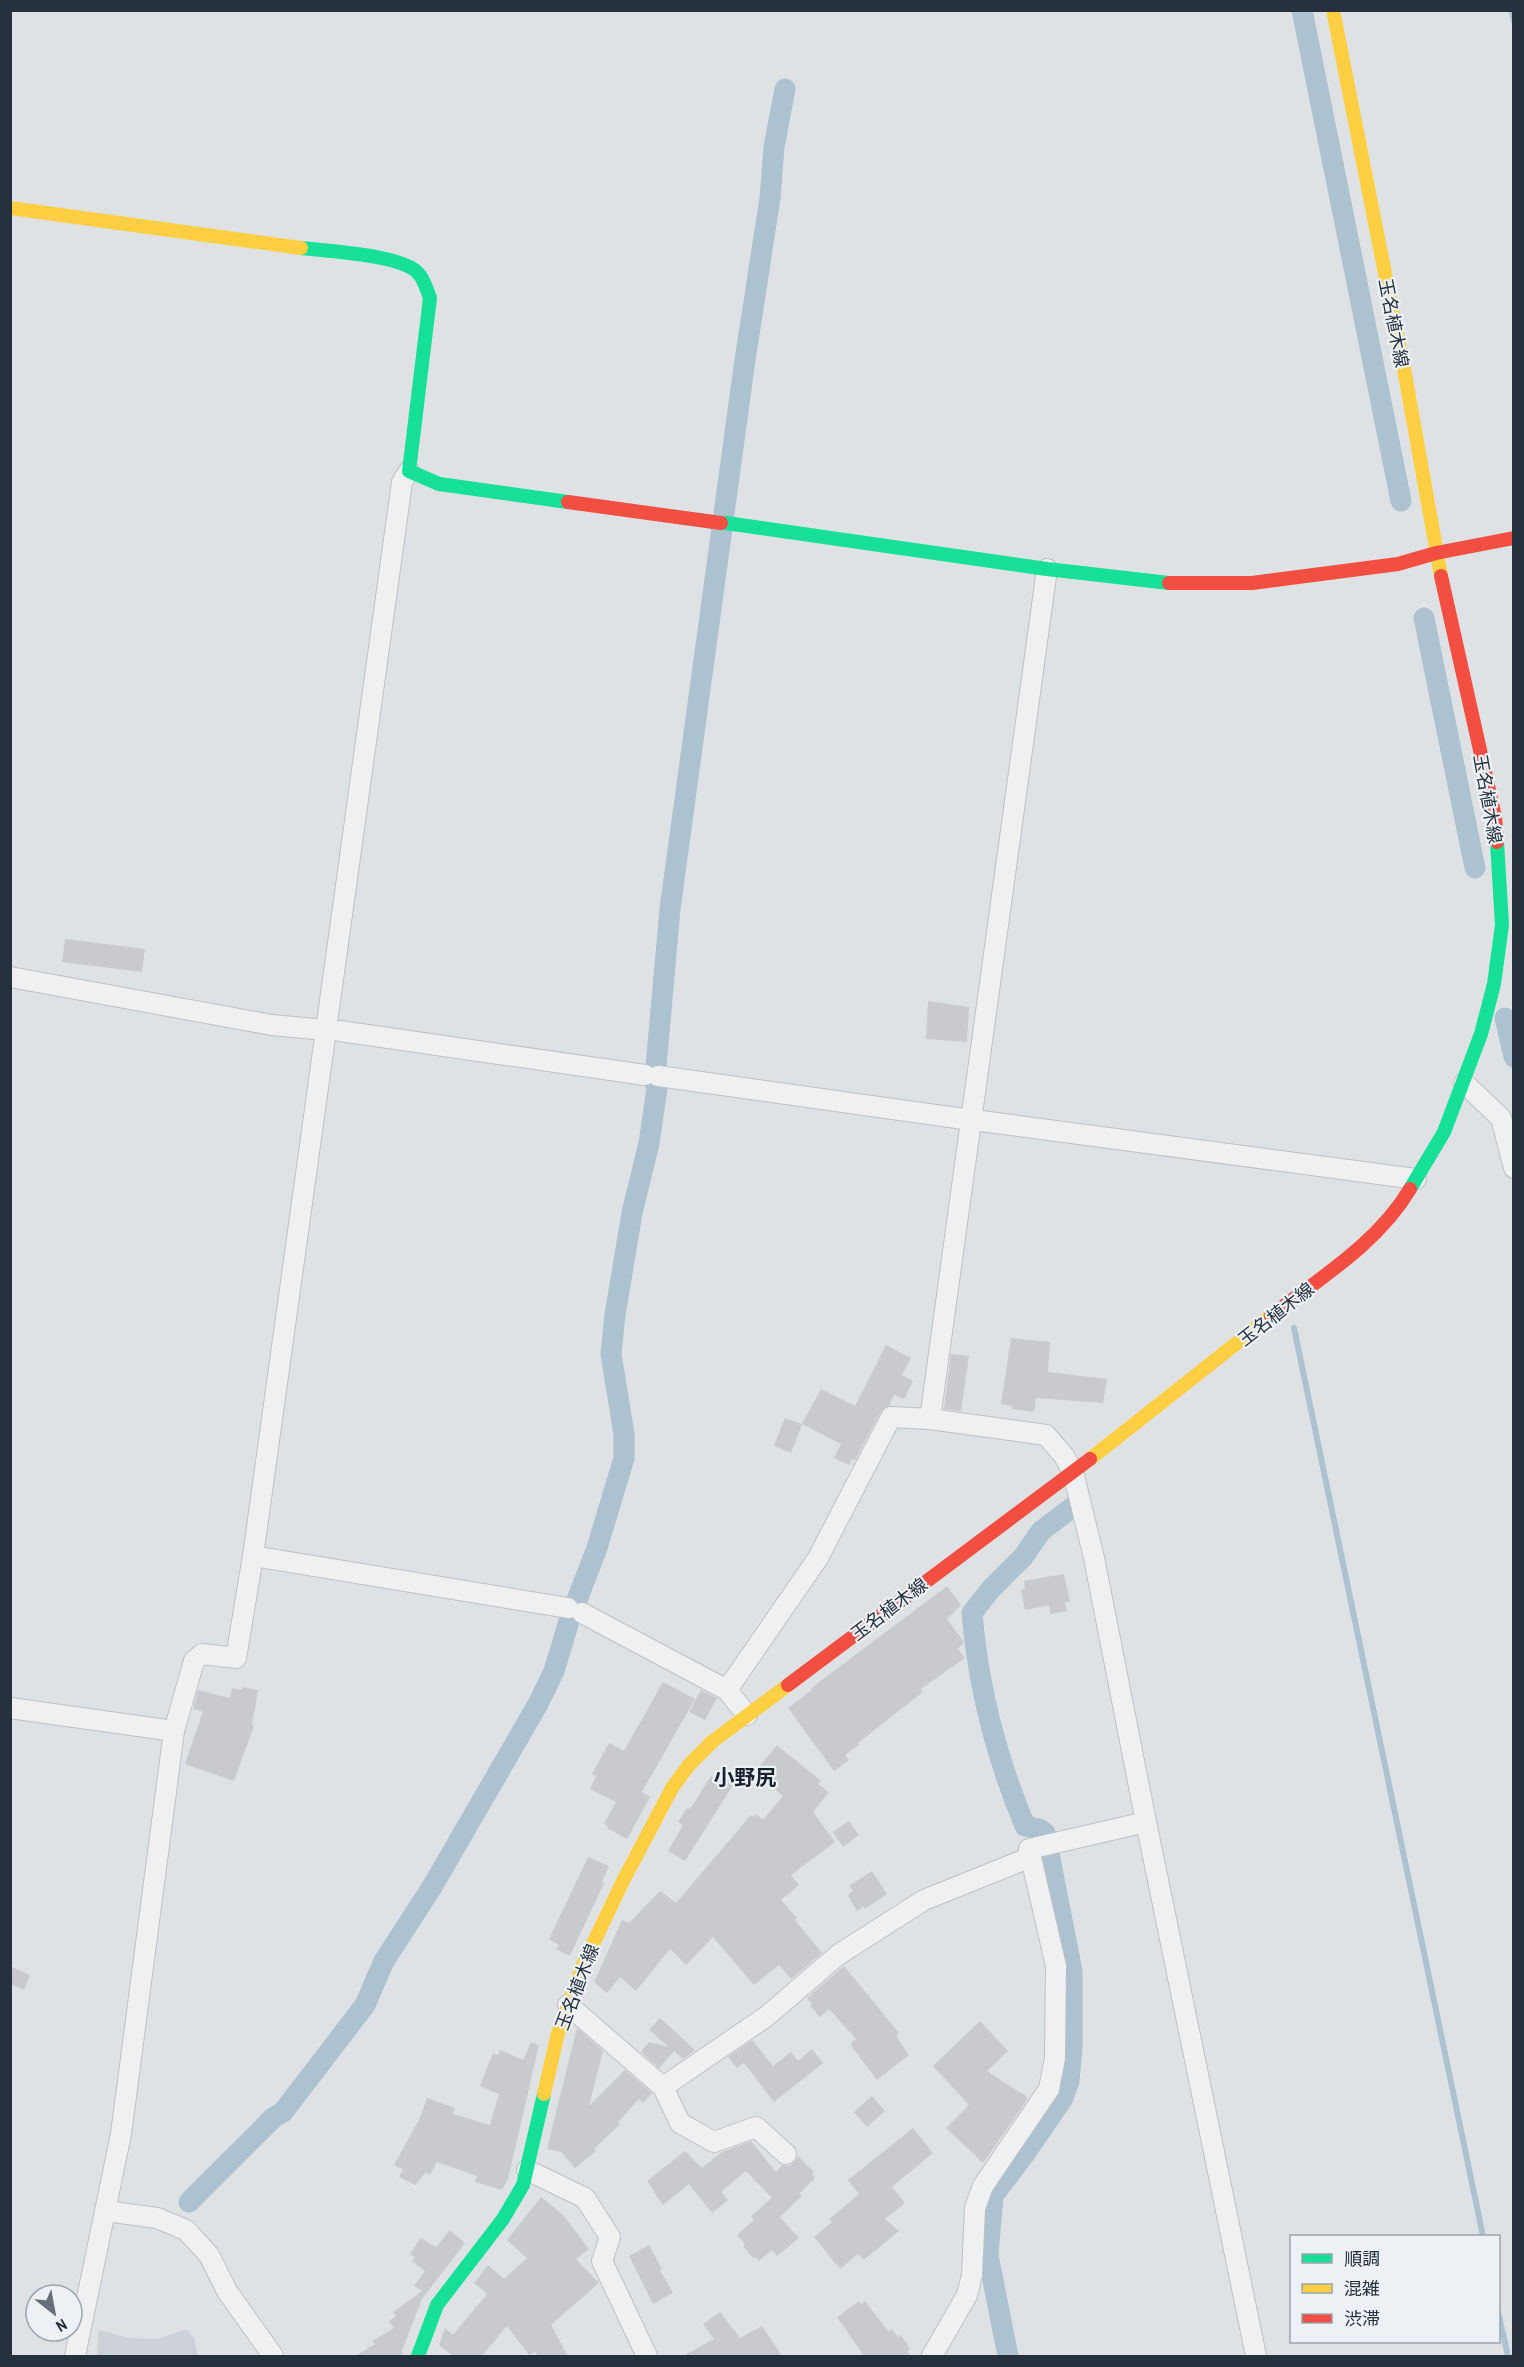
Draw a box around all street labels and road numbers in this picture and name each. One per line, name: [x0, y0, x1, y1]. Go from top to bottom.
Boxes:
street label: 玉名植木線: [1373, 276, 1415, 370]
street label: 玉名植木線: [1468, 753, 1508, 845]
street label: 玉名植木線: [1233, 1276, 1319, 1352]
street label: 玉名植木線: [846, 1572, 932, 1646]
street label: 玉名植木線: [549, 1941, 605, 2033]

